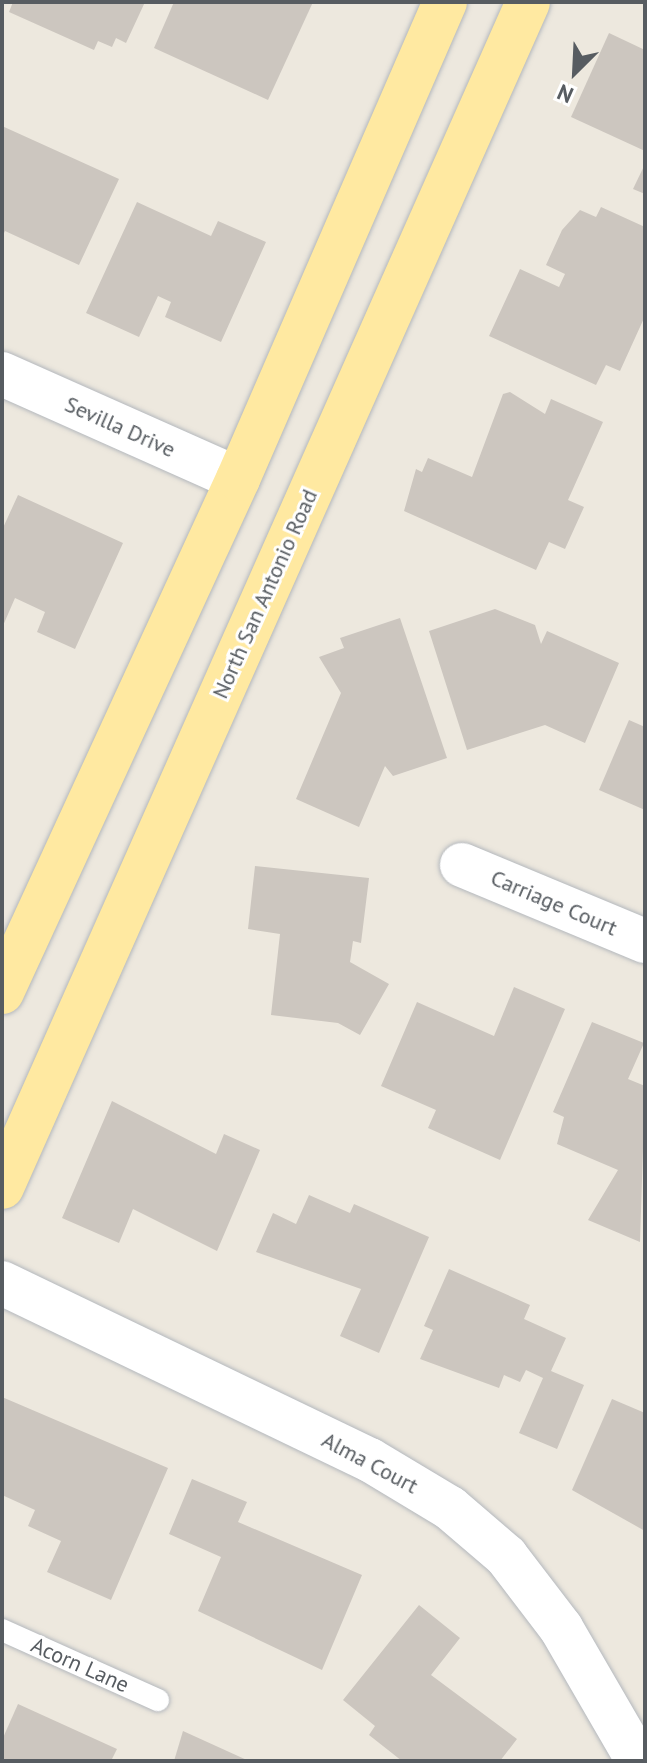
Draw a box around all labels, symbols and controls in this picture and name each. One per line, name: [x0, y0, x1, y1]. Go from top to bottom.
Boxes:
north arrow: [535, 32, 615, 112]
text: N: [553, 78, 578, 110]
street label: Sevilla Drive: [61, 391, 179, 463]
street label: North San Antonio Road: [207, 485, 323, 703]
street label: Carriage Court: [487, 865, 621, 941]
street label: Alma Court: [317, 1427, 423, 1499]
street label: Acorn Lane: [27, 1632, 133, 1698]

